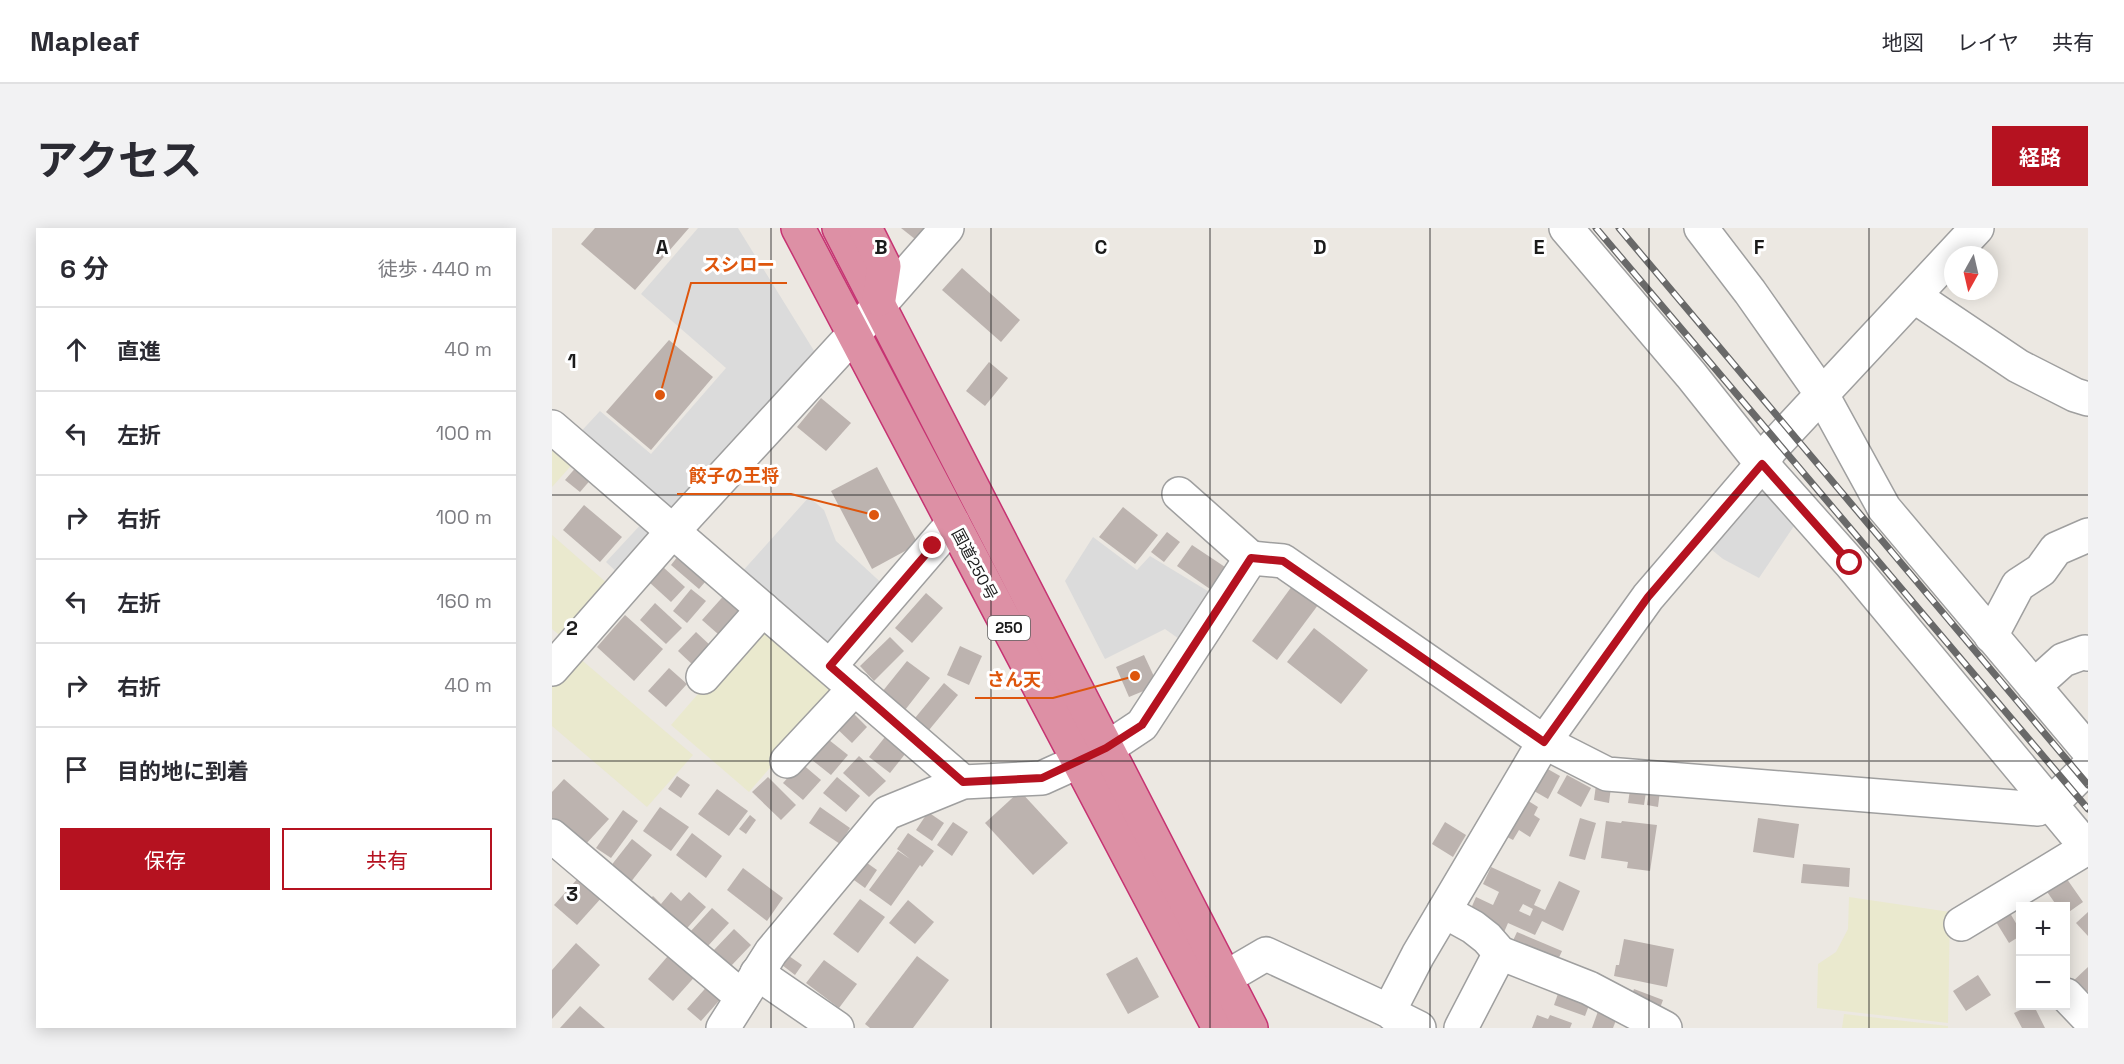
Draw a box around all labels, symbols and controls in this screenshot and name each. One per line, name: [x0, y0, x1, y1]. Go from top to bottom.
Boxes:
text: Mapleaf: [30, 23, 140, 59]
text: 地図: [1882, 29, 1924, 56]
text: レイヤ: [1957, 29, 2019, 56]
text: 共有: [2052, 29, 2094, 56]
button: 経路: [1992, 126, 2088, 186]
text: アクセス: [36, 134, 202, 187]
text: A: [656, 234, 669, 260]
text: B: [874, 234, 888, 260]
text: C: [1095, 234, 1108, 260]
text: D: [1313, 234, 1327, 260]
text: E: [1533, 234, 1545, 260]
text: F: [1754, 234, 1765, 260]
north arrow: [1944, 246, 1998, 300]
callout: スシロー: [691, 247, 787, 283]
text: 6 分: [60, 252, 109, 286]
text: スシロー: [703, 253, 775, 276]
text: 徒歩 · 440 m: [378, 256, 492, 282]
icon: ahead: [60, 333, 93, 366]
text: 40 m: [444, 336, 492, 362]
text: 直進: [117, 337, 161, 365]
text: 1: [567, 348, 577, 374]
icon: left: [60, 417, 93, 450]
text: 100 m: [436, 420, 492, 446]
text: 左折: [117, 421, 161, 449]
callout: 餃子の王将: [677, 458, 791, 494]
text: 餃子の王将: [688, 464, 779, 487]
icon: right: [60, 501, 93, 534]
text: 100 m: [436, 504, 492, 530]
text: 右折: [117, 505, 161, 533]
street label: 国道250号: [947, 525, 1002, 603]
route end: [919, 532, 945, 558]
route start: [1836, 549, 1862, 575]
icon: left: [60, 585, 93, 618]
text: 160 m: [436, 588, 492, 614]
text: 左折: [117, 589, 161, 617]
text: 2: [566, 615, 578, 641]
road number: 250: [988, 616, 1030, 640]
callout: さん天: [975, 662, 1053, 698]
text: さん天: [987, 668, 1041, 691]
icon: right: [60, 669, 93, 702]
text: 40 m: [444, 672, 492, 698]
text: 右折: [117, 673, 161, 701]
icon: arrive: [60, 753, 93, 786]
text: 目的地に到着: [117, 757, 249, 785]
button: 保存: [60, 828, 270, 890]
button: 共有: [282, 828, 492, 890]
text: 3: [566, 881, 578, 907]
map controls: [2016, 902, 2070, 1010]
button: +: [2016, 902, 2070, 956]
button: −: [2016, 956, 2070, 1010]

